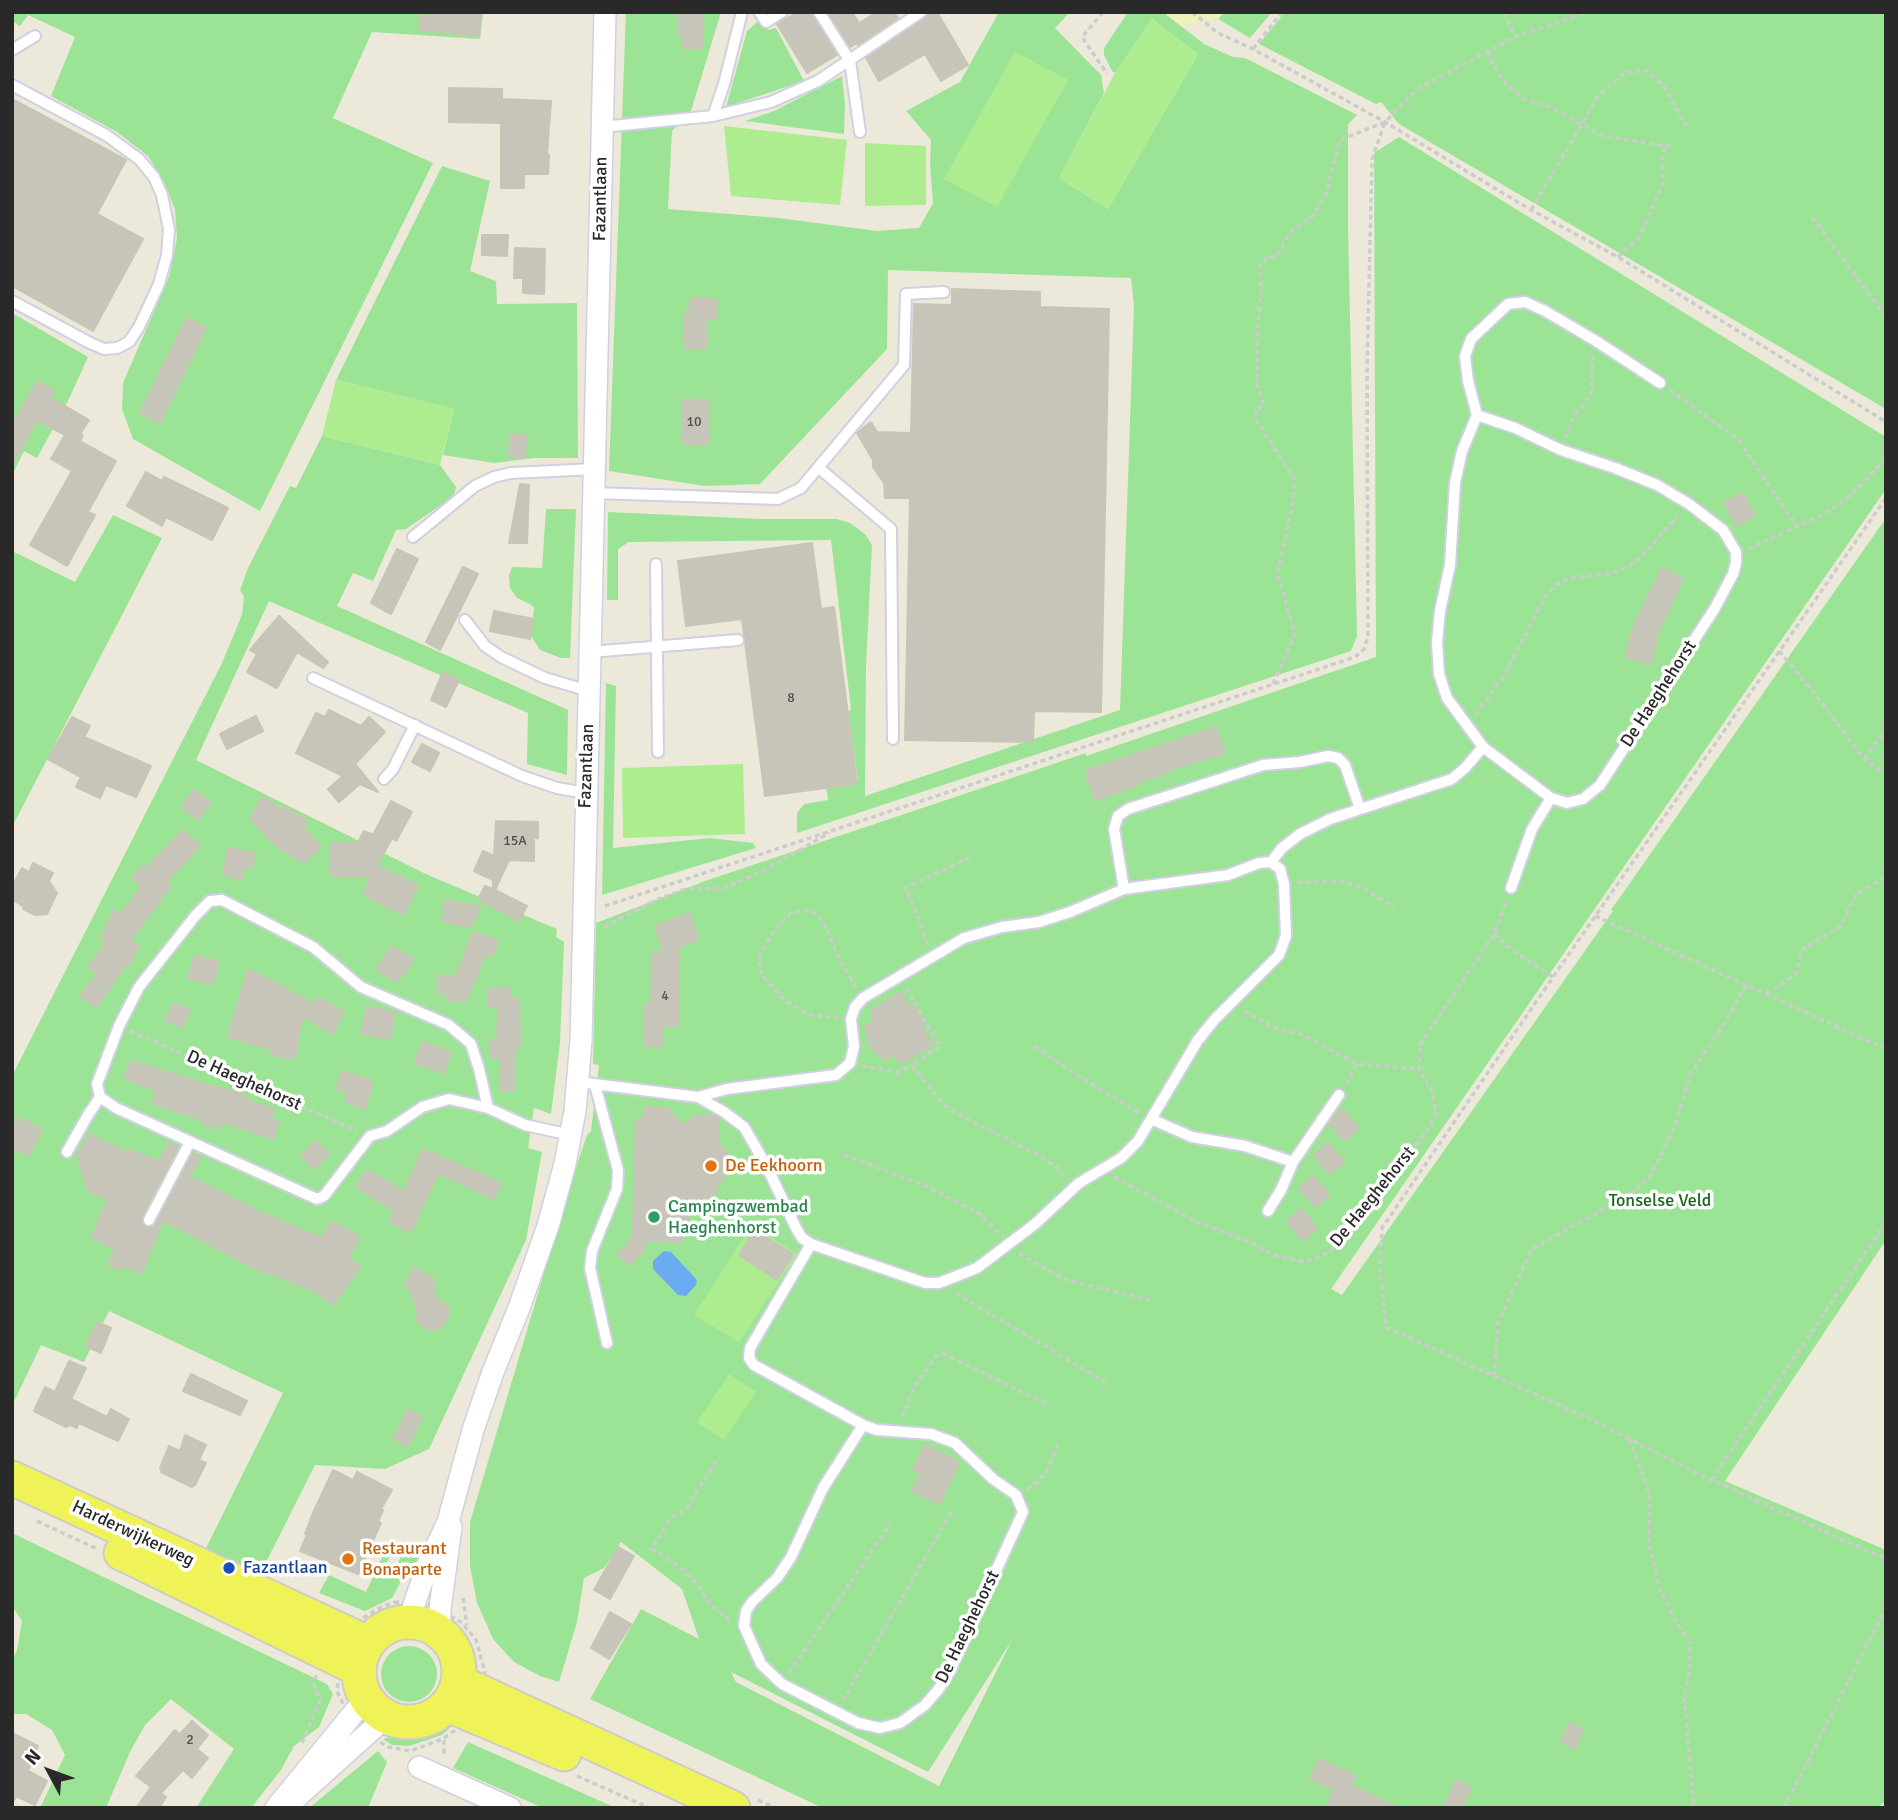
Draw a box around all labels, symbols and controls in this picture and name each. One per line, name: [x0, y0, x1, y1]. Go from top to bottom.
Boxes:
street label: Fazantlaan: [589, 157, 613, 241]
house number: 10: [686, 414, 702, 430]
street label: De Haeghehorst: [1616, 636, 1702, 752]
house number: 8: [787, 690, 795, 706]
street label: Fazantlaan: [575, 723, 599, 809]
house number: 15A: [503, 833, 527, 849]
house number: 4: [661, 988, 669, 1004]
street label: De Haeghehorst: [183, 1046, 305, 1116]
street label: De Haeghehorst: [1326, 1142, 1420, 1252]
place label: De Eekhoorn: [725, 1155, 823, 1177]
marker: De Eekhoorn: [703, 1158, 719, 1174]
park label: Tonselse Veld: [1609, 1190, 1711, 1212]
place label: Campingzwembad Haeghenhorst: [668, 1196, 808, 1238]
marker: Campingzwembad Haeghenhorst: [646, 1209, 662, 1225]
street label: Harderwijkerweg: [68, 1496, 198, 1572]
place label: Restaurant Bonaparte: [362, 1538, 446, 1580]
marker: Restaurant Bonaparte: [340, 1551, 356, 1567]
place label: Fazantlaan: [243, 1557, 328, 1579]
marker: Fazantlaan: [221, 1560, 237, 1576]
street label: De Haeghehorst: [931, 1567, 1005, 1687]
house number: 2: [186, 1732, 194, 1748]
north arrow: [14, 1736, 84, 1806]
text: N: [20, 1744, 47, 1770]

